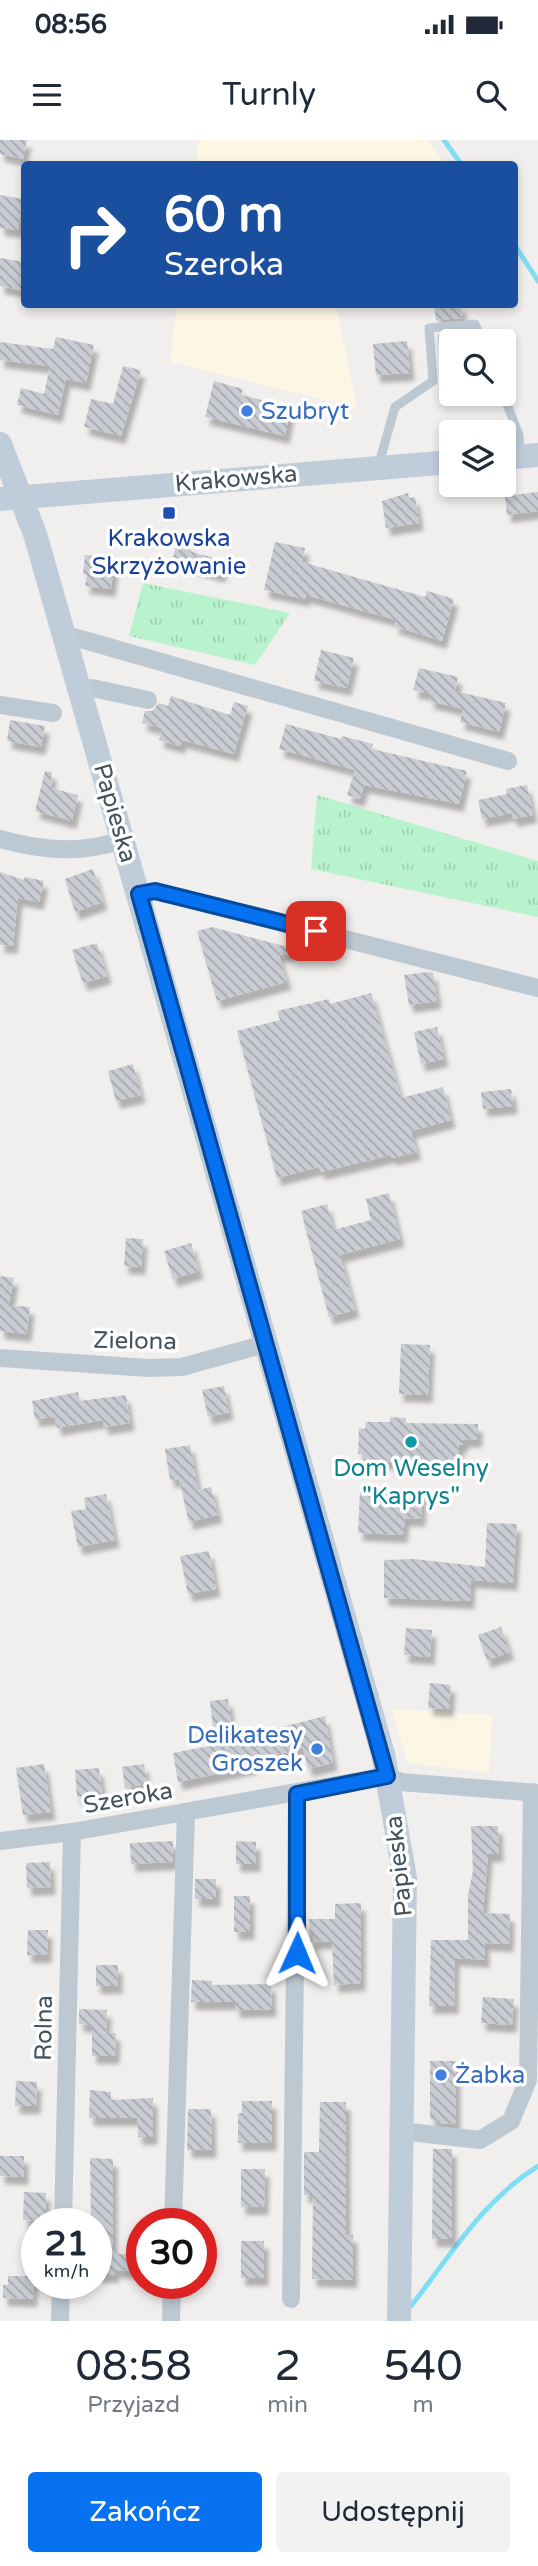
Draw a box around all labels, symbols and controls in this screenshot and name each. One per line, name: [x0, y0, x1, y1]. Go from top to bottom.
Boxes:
text: 08:56: [35, 9, 107, 40]
icon: menu: [28, 76, 66, 114]
text: Turnly: [222, 76, 316, 114]
icon: search: [472, 76, 510, 114]
text: 60 m: [164, 186, 283, 245]
icon: right: [49, 189, 140, 280]
text: Szeroka: [164, 246, 284, 284]
map controls: [439, 329, 516, 497]
button: search: [439, 329, 516, 406]
place label: Szubryt: [261, 397, 349, 426]
marker: Szubryt: [239, 403, 255, 419]
button: layers: [439, 420, 516, 497]
street label: Krakowska: [174, 459, 298, 499]
marker: Krakowska Skrzyżowanie: [161, 505, 177, 521]
place label: Krakowska Skrzyżowanie: [92, 524, 246, 581]
street label: Papieska: [87, 760, 143, 866]
pin: [286, 901, 346, 961]
icon: arrive: [297, 912, 335, 950]
street label: Zielona: [93, 1326, 177, 1356]
marker: Dom Weselny "Kaprys": [403, 1434, 419, 1450]
place label: Dom Weselny "Kaprys": [333, 1454, 489, 1511]
place label: Delikatesy Groszek: [187, 1721, 303, 1778]
marker: Delikatesy Groszek: [309, 1741, 325, 1757]
street label: Szeroka: [81, 1776, 175, 1820]
street label: Papieska: [379, 1814, 419, 1918]
position arrow: [260, 1916, 334, 1990]
street label: Rolna: [29, 1995, 59, 2061]
place label: Żabka: [455, 2061, 525, 2090]
marker: Żabka: [433, 2067, 449, 2083]
speed limit sign: 30: [126, 2208, 217, 2299]
text: 21: [45, 2223, 88, 2265]
text: km/h: [44, 2260, 89, 2282]
text: 08:58: [75, 2341, 192, 2392]
text: 2: [274, 2341, 301, 2392]
text: 540: [383, 2341, 463, 2392]
text: Przyjazd: [87, 2391, 180, 2419]
text: min: [267, 2391, 308, 2419]
text: m: [412, 2391, 434, 2419]
button: Zakończ: [28, 2472, 262, 2552]
button: Udostępnij: [276, 2472, 510, 2552]

